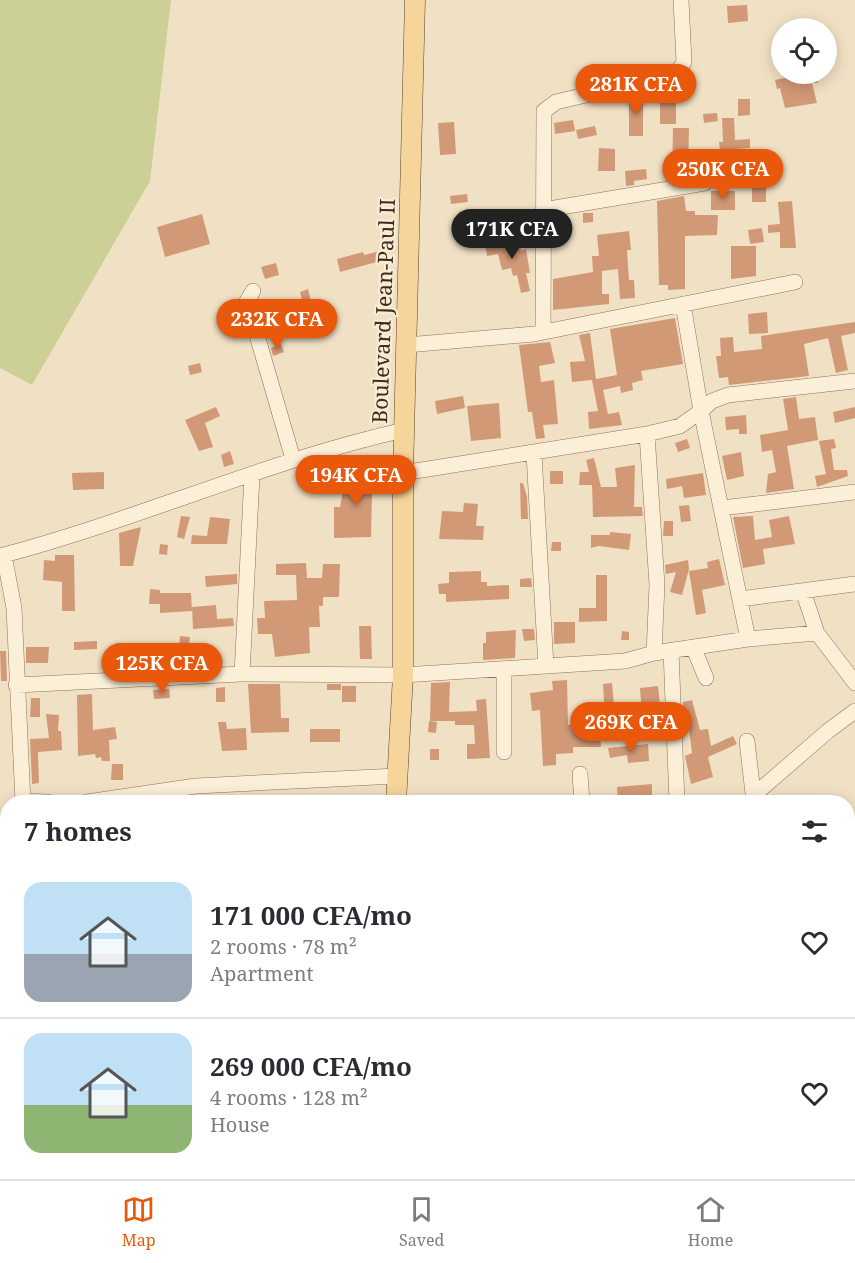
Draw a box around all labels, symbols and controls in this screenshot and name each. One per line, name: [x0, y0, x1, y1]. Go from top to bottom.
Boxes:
map controls: [771, 18, 837, 84]
button: locate: [771, 18, 837, 84]
pin: 281K CFA: [574, 64, 698, 115]
text: 281K CFA: [589, 70, 683, 97]
pin: 250K CFA: [661, 149, 785, 200]
text: 250K CFA: [676, 155, 770, 182]
street label: Boulevard Jean-Paul II: [365, 198, 401, 424]
pin: 171K CFA: [450, 209, 574, 260]
text: 171K CFA: [465, 215, 559, 242]
pin: 232K CFA: [215, 299, 339, 350]
text: 232K CFA: [230, 305, 324, 332]
pin: 194K CFA: [294, 455, 418, 506]
text: 194K CFA: [309, 461, 403, 488]
pin: 125K CFA: [100, 643, 224, 694]
text: 125K CFA: [115, 649, 209, 676]
pin: 269K CFA: [569, 702, 693, 753]
text: 269K CFA: [584, 708, 678, 735]
text: 7 homes: [24, 813, 132, 849]
icon: filters: [798, 815, 831, 848]
text: 171 000 CFA/mo: [210, 897, 412, 933]
icon: home: [72, 906, 144, 978]
icon: heart: [798, 926, 831, 959]
text: 2 rooms · 78 m²: [210, 933, 357, 960]
text: Apartment: [210, 960, 314, 987]
text: 269 000 CFA/mo: [210, 1048, 412, 1084]
icon: home: [72, 1057, 144, 1129]
icon: heart: [798, 1077, 831, 1110]
text: 4 rooms · 128 m²: [210, 1084, 368, 1111]
text: House: [210, 1111, 270, 1138]
tab: Map: [122, 1193, 156, 1251]
tab: Saved: [399, 1193, 444, 1251]
tab: Home: [688, 1193, 733, 1251]

